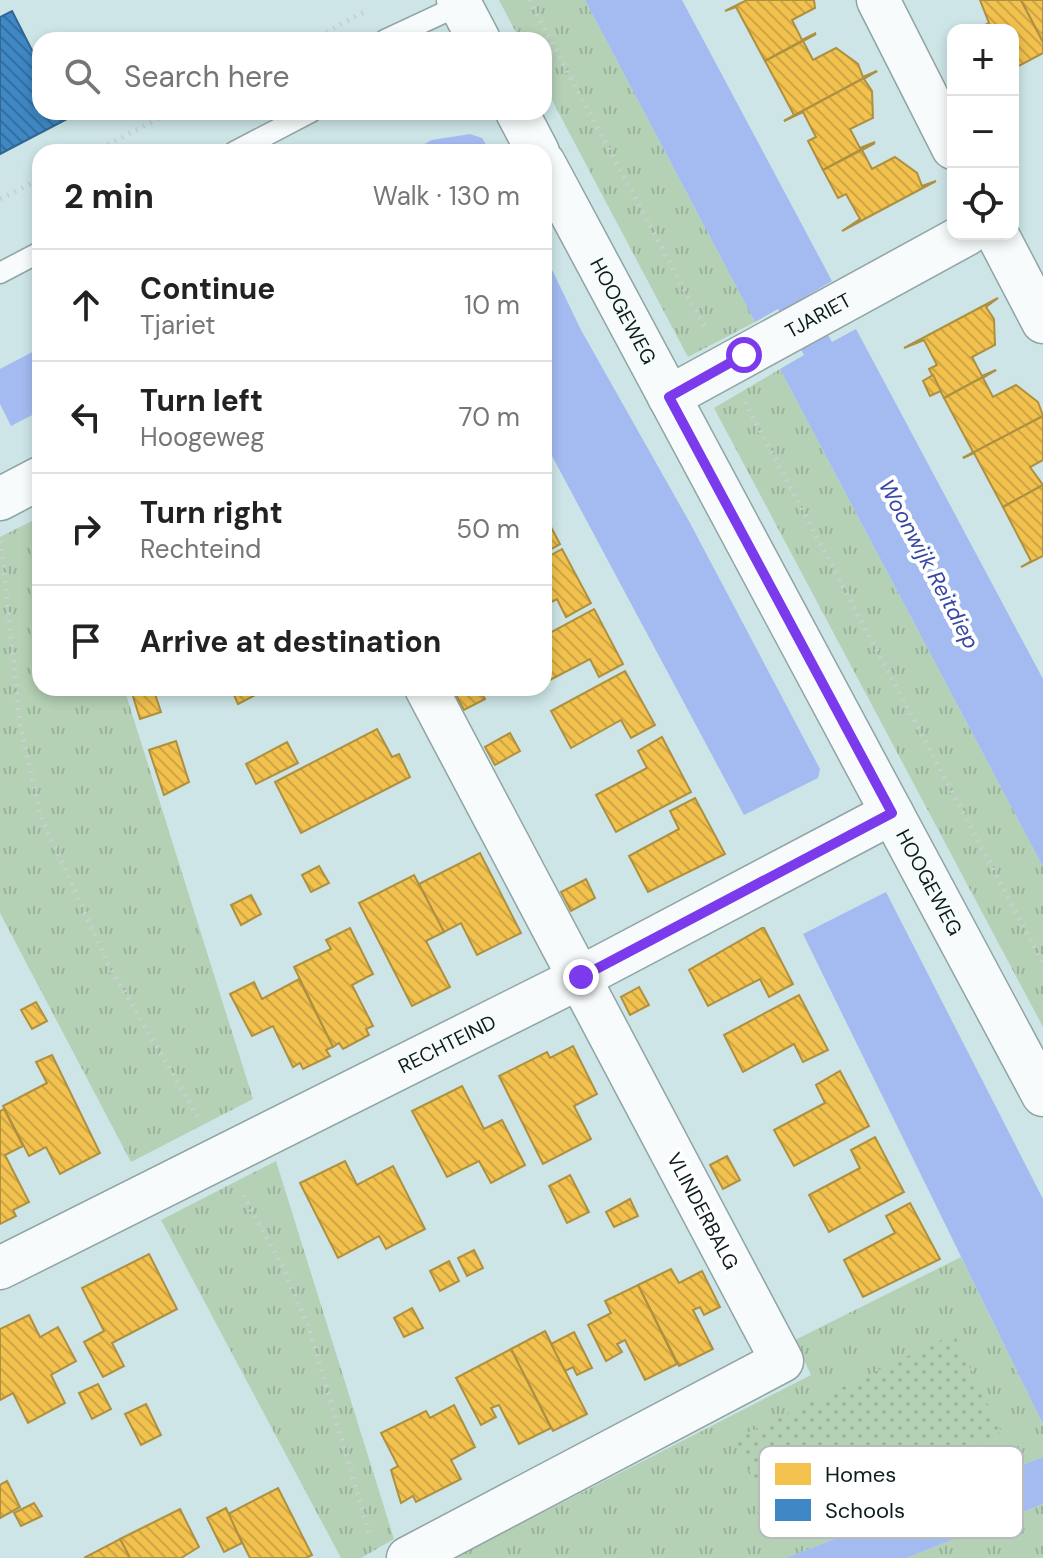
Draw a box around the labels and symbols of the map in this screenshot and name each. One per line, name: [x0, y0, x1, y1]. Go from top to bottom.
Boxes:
street label: HOOGEWEG: [584, 253, 662, 369]
street label: TJARIET: [781, 287, 856, 344]
route start: [726, 337, 762, 373]
water label: Woonwijk Reitdiep: [872, 474, 986, 654]
street label: HOOGEWEG: [890, 825, 968, 940]
route end: [563, 959, 599, 995]
street label: RECHTEIND: [394, 1009, 500, 1079]
street label: VLINDERBALG: [661, 1148, 745, 1274]
legend: [759, 1446, 1023, 1538]
text: Homes: [825, 1460, 896, 1489]
text: Schools: [825, 1496, 905, 1525]

